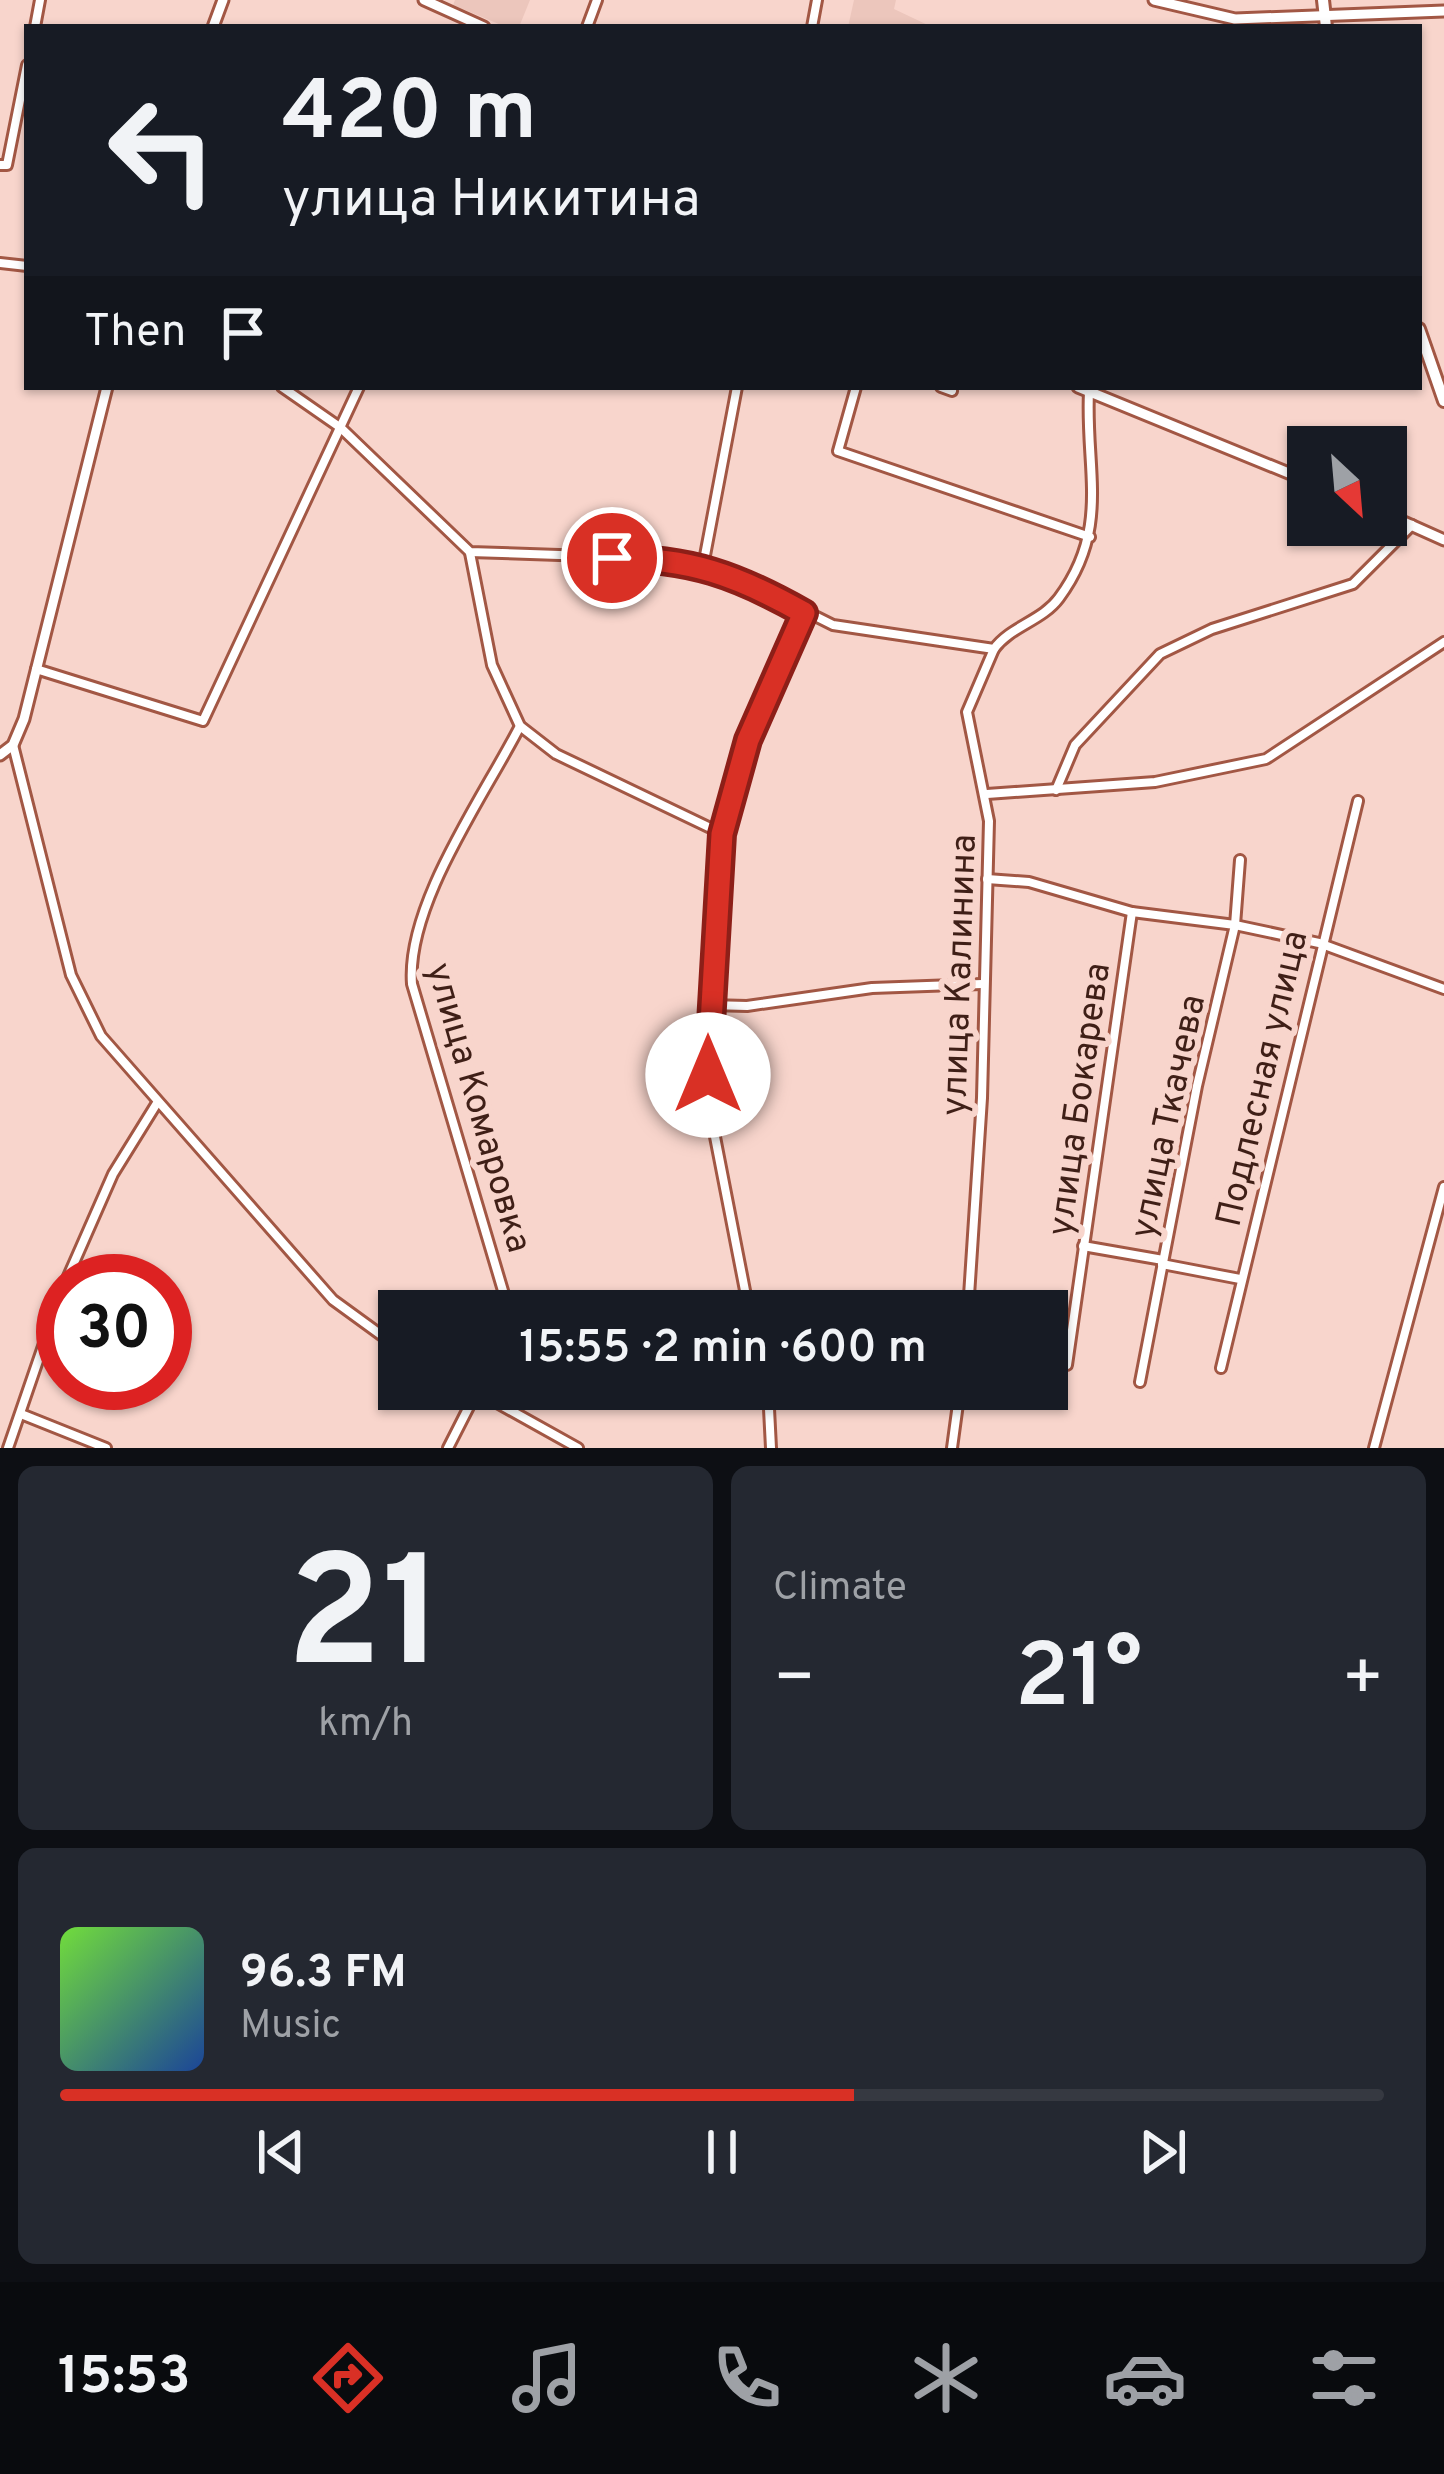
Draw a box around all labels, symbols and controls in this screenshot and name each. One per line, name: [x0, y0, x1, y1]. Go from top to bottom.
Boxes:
text: 420 m: [282, 63, 537, 169]
icon: left: [84, 72, 240, 228]
text: улица Никитина: [282, 167, 700, 236]
icon: arrive: [210, 300, 276, 366]
text: Then: [84, 305, 186, 362]
north arrow: [1287, 426, 1407, 546]
map controls: [1287, 426, 1407, 546]
pin: [561, 507, 663, 609]
icon: arrive: [579, 525, 645, 591]
street label: улица Калинина: [933, 834, 989, 1117]
street label: Подлесная улица: [1207, 926, 1320, 1231]
street label: улица Комаровка: [414, 958, 541, 1258]
street label: улица Бокарева: [1039, 960, 1123, 1239]
street label: улица Ткачева: [1122, 991, 1218, 1243]
position arrow: [645, 1012, 771, 1138]
speed limit sign: 30: [36, 1254, 192, 1410]
text: 15:55 · 2 min · 600 m: [519, 1321, 927, 1378]
text: 21: [287, 1524, 444, 1722]
text: Climate: [773, 1565, 907, 1614]
text: 21°: [1015, 1625, 1142, 1738]
text: −: [773, 1640, 816, 1723]
text: +: [1341, 1640, 1384, 1723]
text: km/h: [318, 1701, 413, 1750]
text: 96.3 FM: [240, 1946, 407, 2003]
text: Music: [240, 2003, 341, 2052]
icon: previous: [248, 2119, 314, 2185]
icon: pause: [689, 2119, 755, 2185]
icon: next: [1130, 2119, 1196, 2185]
icon: directions: [306, 2336, 390, 2420]
icon: music: [505, 2336, 589, 2420]
icon: phone: [705, 2336, 789, 2420]
icon: climate: [904, 2336, 988, 2420]
icon: car: [1103, 2336, 1187, 2420]
icon: filters: [1302, 2336, 1386, 2420]
text: 15:53: [58, 2344, 191, 2413]

